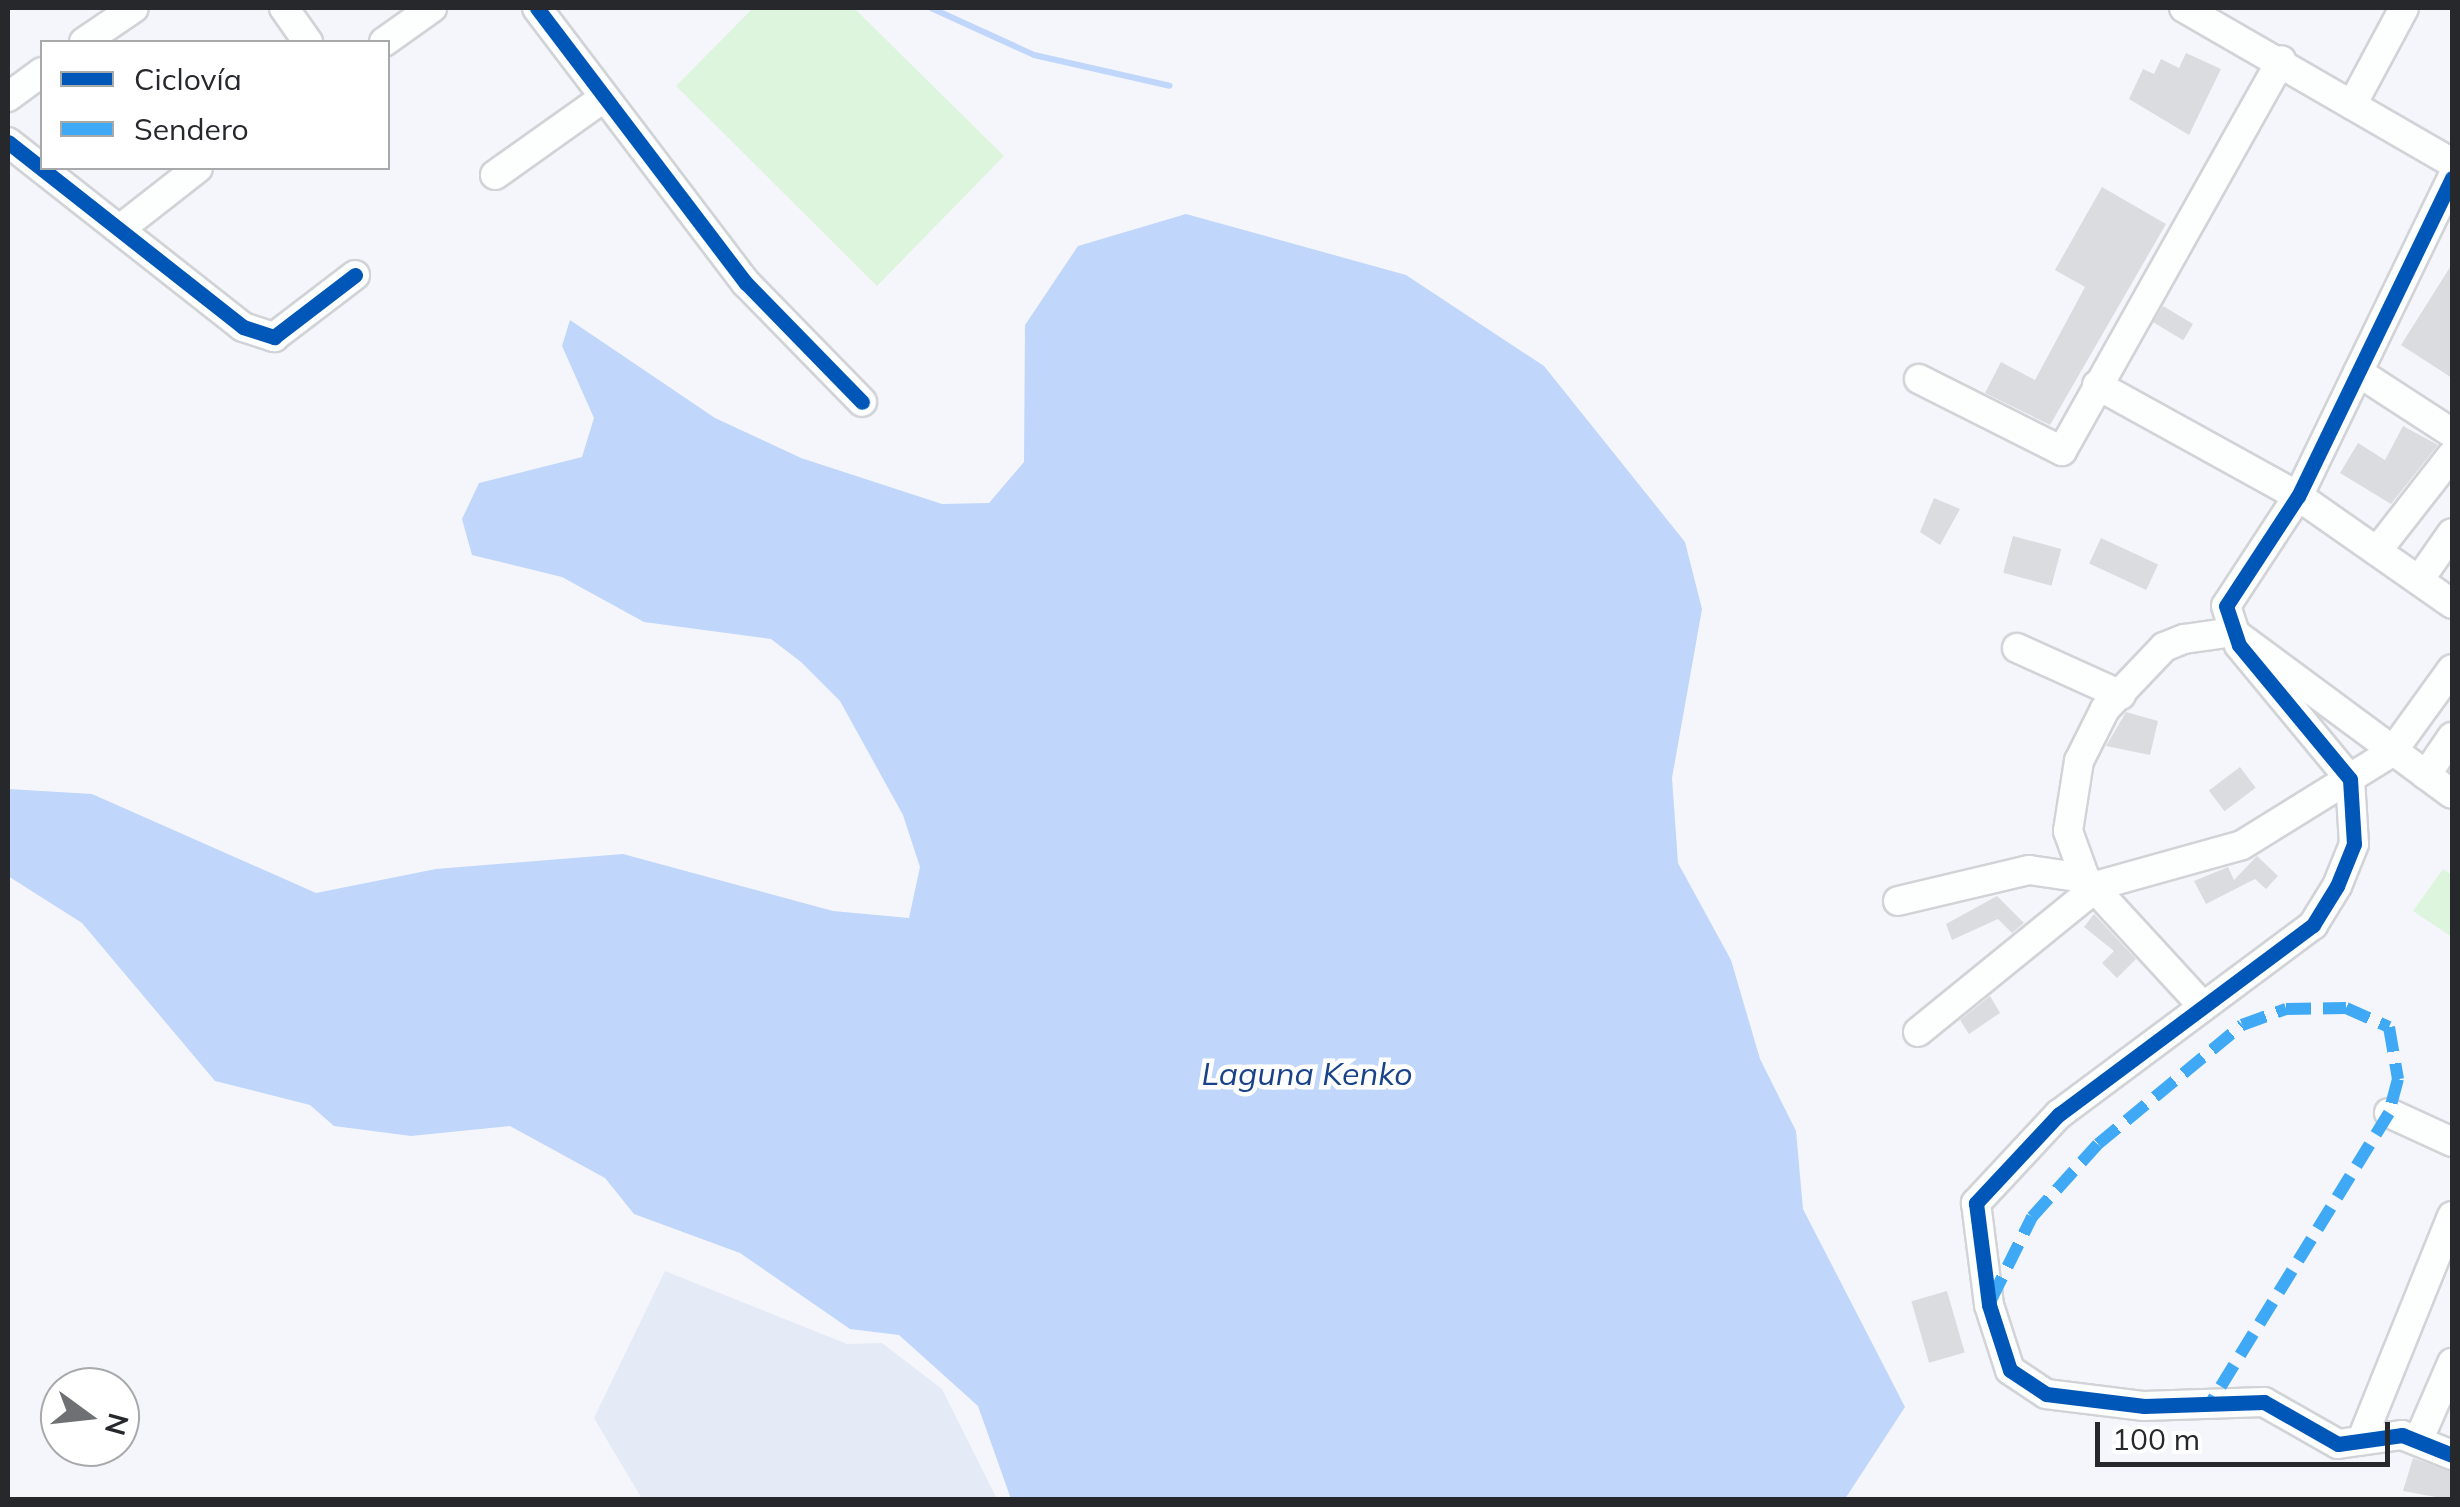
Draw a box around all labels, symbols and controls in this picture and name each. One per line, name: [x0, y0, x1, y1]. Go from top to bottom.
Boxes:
legend: [40, 40, 390, 170]
text: Ciclovía: [134, 60, 242, 98]
text: Sendero: [134, 110, 249, 148]
water label: Laguna Kenko: [1201, 1054, 1413, 1092]
north arrow: [40, 1367, 140, 1467]
scale bar: [2100, 1402, 2395, 1464]
text: N: [98, 1410, 137, 1439]
text: 100 m: [2112, 1420, 2200, 1458]

